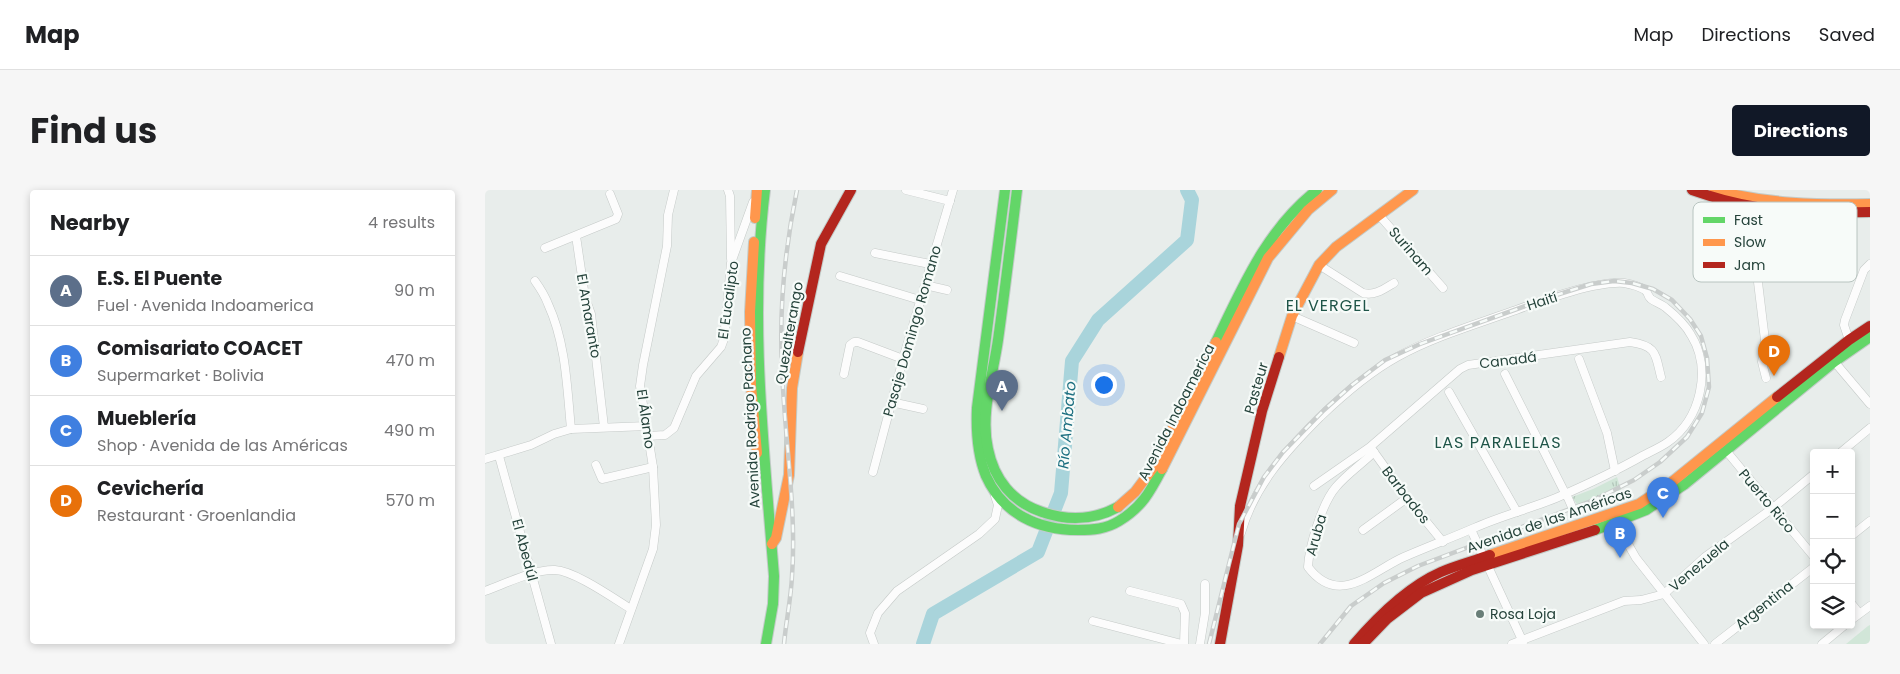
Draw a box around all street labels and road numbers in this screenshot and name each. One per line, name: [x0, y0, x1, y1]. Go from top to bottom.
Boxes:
street label: Surinam: [1384, 222, 1438, 280]
street label: Pasaje Domingo Romano: [878, 243, 946, 419]
street label: El Eucalipto: [713, 260, 743, 340]
street label: El Amaranto: [572, 272, 606, 360]
street label: Quezalterango: [770, 280, 808, 386]
street label: Haití: [1524, 287, 1560, 315]
street label: Avenida Rodrigo Pachano: [735, 327, 765, 509]
street label: Avenida Indoamerica: [1133, 340, 1219, 484]
street label: Canadá: [1478, 347, 1538, 373]
street label: Pasteur: [1239, 360, 1273, 416]
street label: El Álamo: [632, 388, 660, 450]
street label: Barbados: [1377, 462, 1435, 528]
street label: Puerto Rico: [1734, 465, 1800, 537]
street label: Avenida de las Américas: [1464, 482, 1634, 558]
street label: Aruba: [1301, 512, 1331, 558]
street label: El Abedúl: [507, 517, 543, 583]
street label: Venezuela: [1665, 534, 1733, 596]
street label: Argentina: [1731, 576, 1797, 634]

